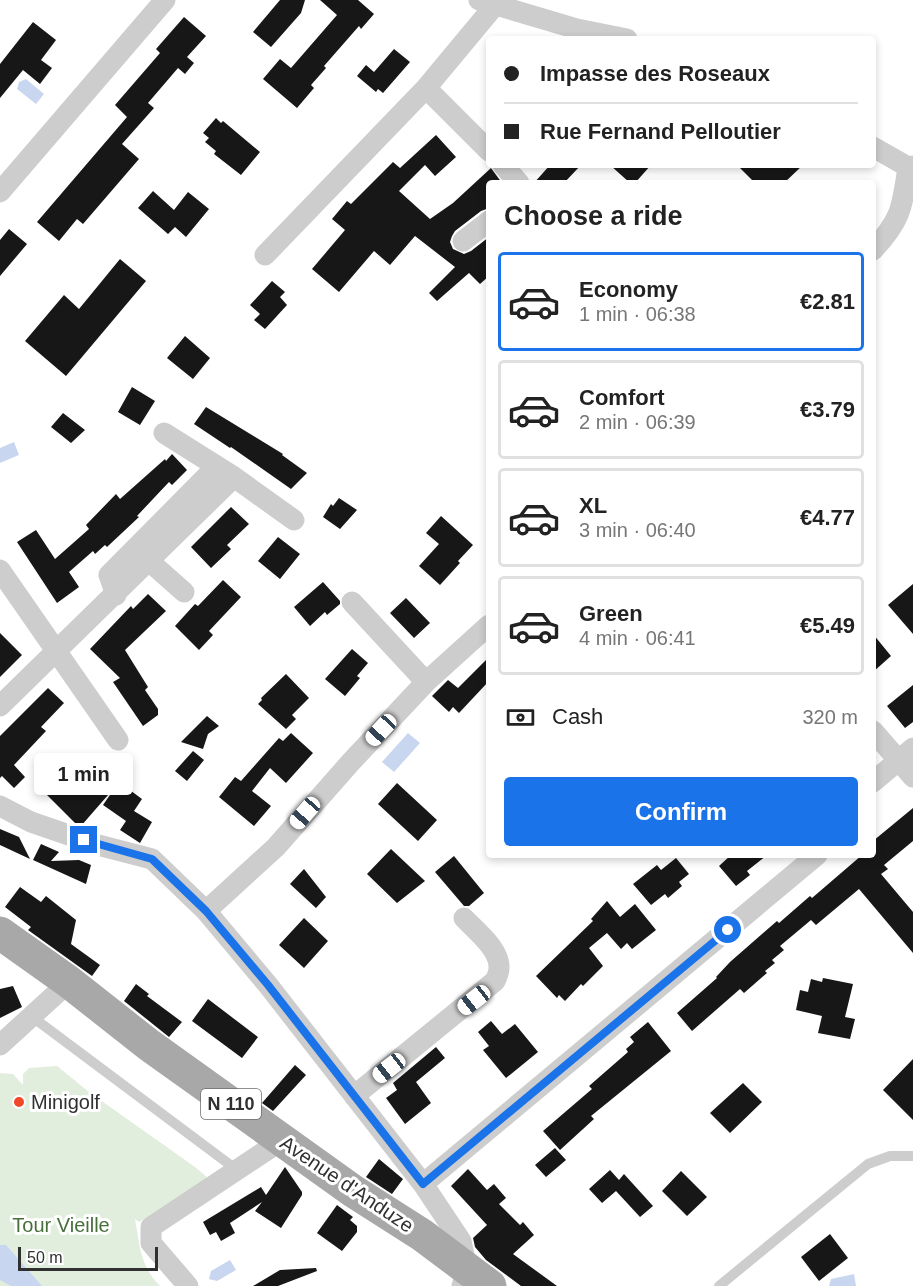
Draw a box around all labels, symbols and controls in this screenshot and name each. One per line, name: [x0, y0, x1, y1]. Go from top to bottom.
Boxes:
text: Impasse des Roseaux: [540, 61, 770, 86]
text: Rue Fernand Pelloutier: [540, 119, 781, 144]
text: Choose a ride: [504, 201, 683, 231]
icon: car: [507, 275, 561, 329]
text: Economy: [579, 277, 678, 302]
text: €2.81: [800, 289, 855, 314]
text: 1 min · 06:38: [579, 303, 696, 325]
icon: car: [507, 383, 561, 437]
text: Comfort: [579, 385, 665, 410]
text: €3.79: [800, 397, 855, 422]
text: 2 min · 06:39: [579, 411, 696, 433]
icon: car: [507, 491, 561, 545]
text: XL: [579, 493, 607, 518]
text: €4.77: [800, 505, 855, 530]
text: 3 min · 06:40: [579, 519, 696, 541]
icon: car: [507, 599, 561, 653]
text: Green: [579, 601, 643, 626]
text: €5.49: [800, 613, 855, 638]
text: 4 min · 06:41: [579, 627, 696, 649]
icon: cash: [504, 701, 537, 734]
text: Cash: [552, 704, 603, 729]
text: 320 m: [802, 706, 858, 728]
car: [362, 711, 400, 749]
callout: 1 min: [34, 753, 134, 795]
text: 1 min: [57, 763, 110, 785]
button: Confirm: [504, 777, 858, 846]
car: [286, 794, 324, 832]
route end: [70, 826, 97, 853]
route start: [714, 916, 741, 943]
car: [454, 982, 494, 1018]
car: [369, 1050, 409, 1086]
road number: N 110: [201, 1089, 261, 1119]
place label: Minigolf: [31, 1091, 100, 1113]
marker: Minigolf: [12, 1095, 26, 1109]
street label: Avenue d'Anduze: [276, 1131, 418, 1237]
park label: Tour Vieille: [12, 1214, 110, 1236]
scale bar: [18, 1244, 158, 1272]
text: 50 m: [27, 1249, 63, 1266]

